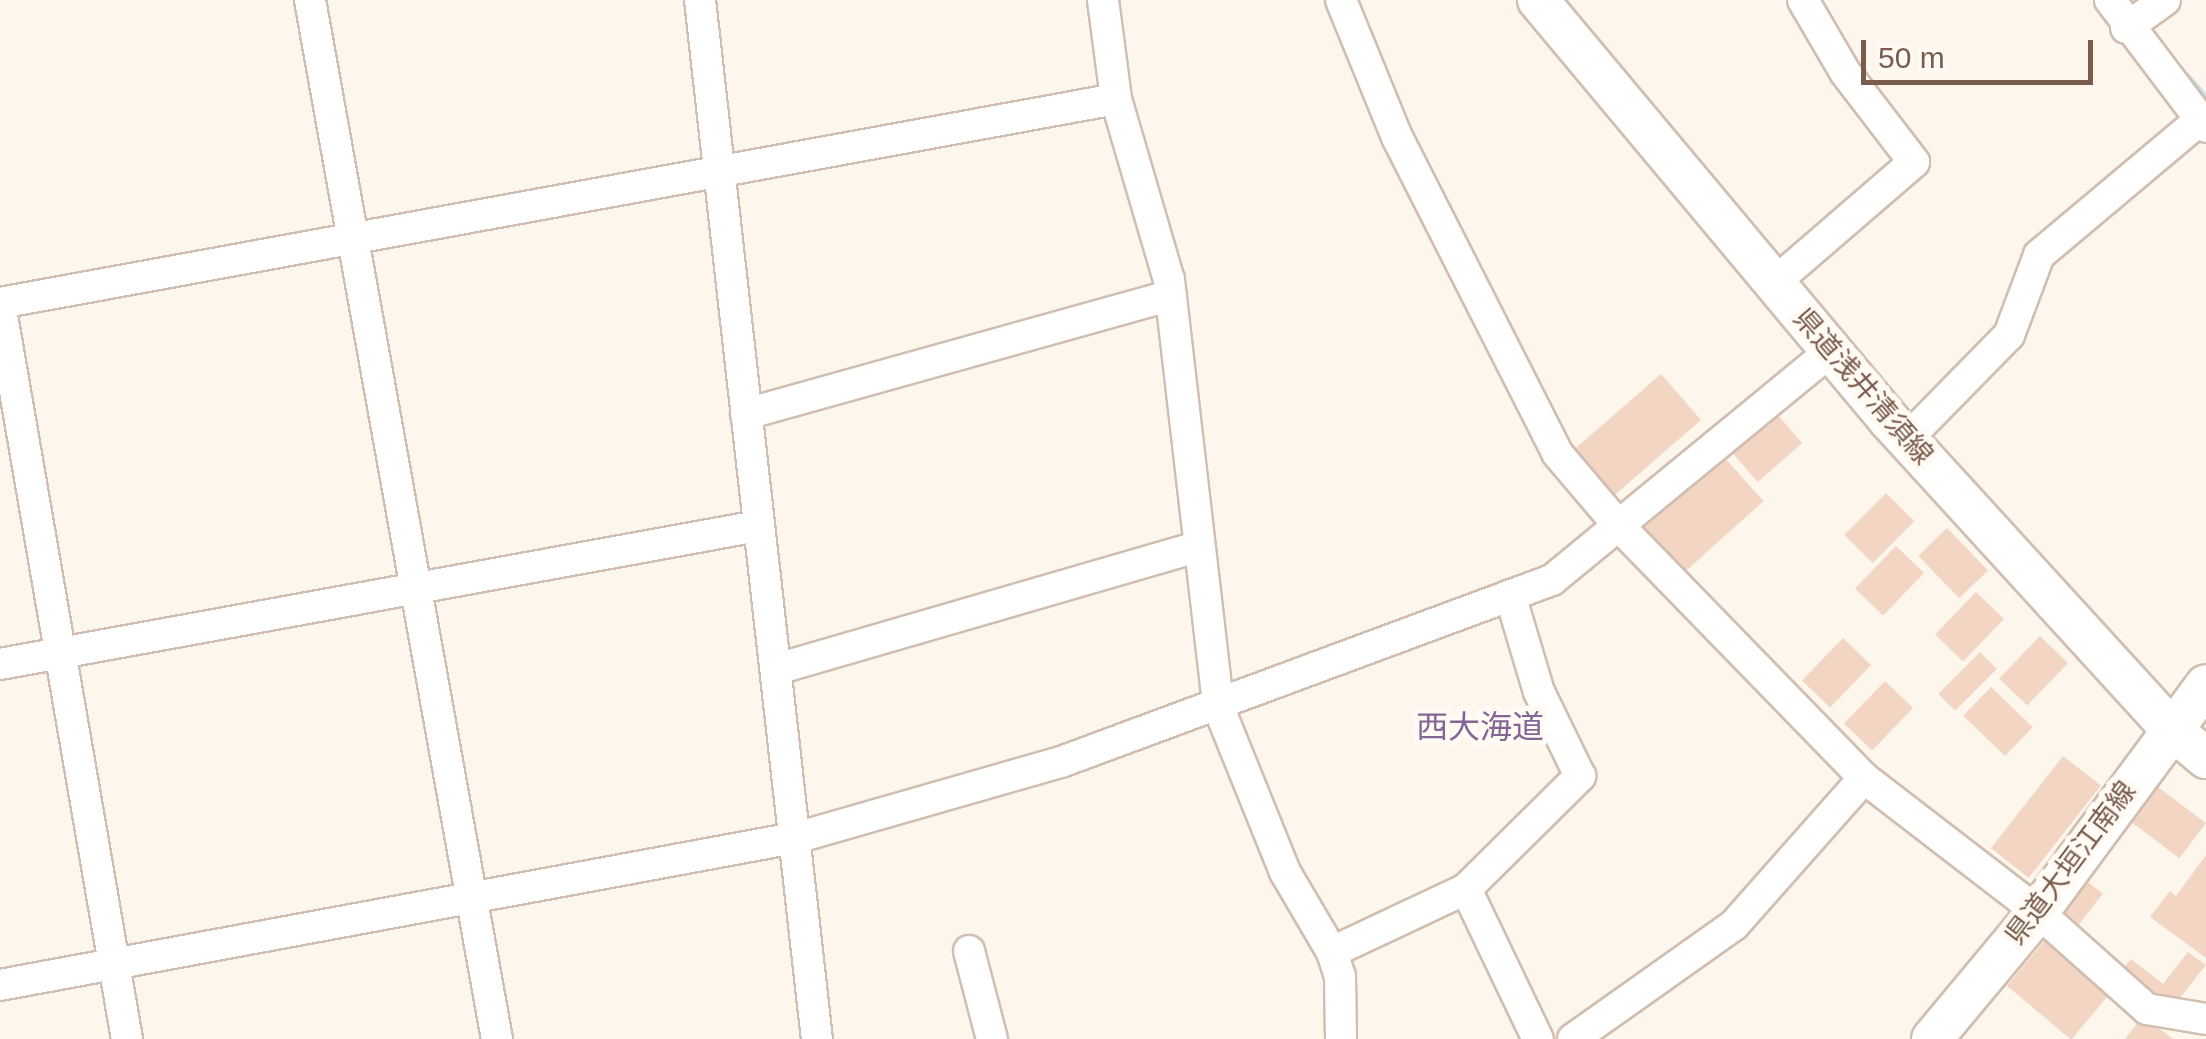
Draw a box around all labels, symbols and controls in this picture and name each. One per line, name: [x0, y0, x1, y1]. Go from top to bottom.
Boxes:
scale bar: [1866, 20, 2098, 82]
text: 50 m: [1878, 41, 1945, 74]
street label: 県道浅井清須線: [1786, 302, 1940, 472]
district label: 西大海道: [1416, 708, 1544, 746]
street label: 県道大垣江南線: [1999, 775, 2143, 951]

